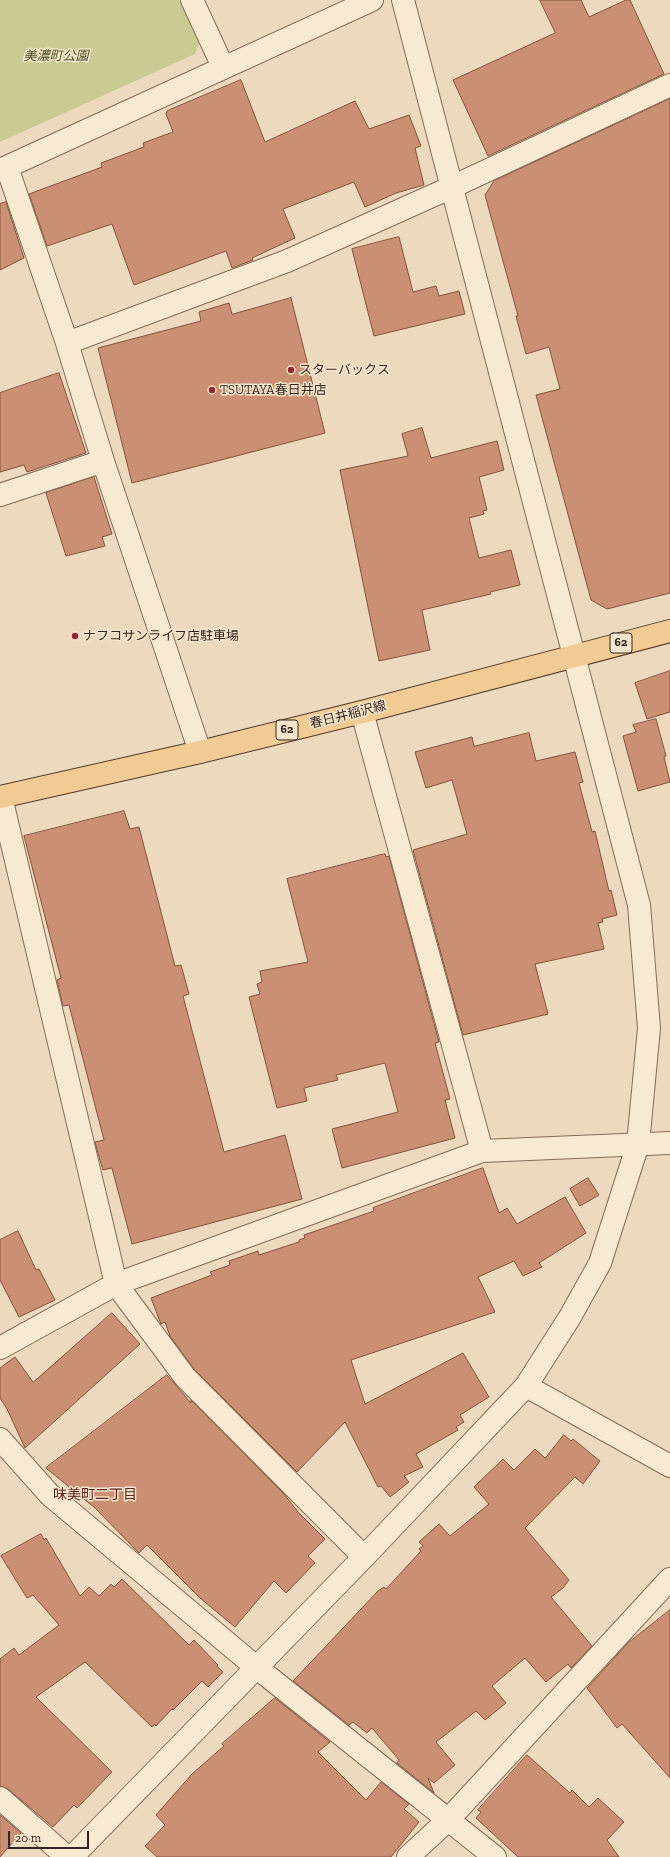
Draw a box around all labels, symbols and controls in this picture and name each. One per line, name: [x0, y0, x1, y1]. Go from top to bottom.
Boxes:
park label: 美濃町公園: [24, 48, 88, 64]
place label: スターバックス: [299, 362, 390, 378]
marker: スターバックス: [286, 365, 296, 375]
place label: TSUTAYA春日井店: [220, 382, 327, 398]
marker: TSUTAYA春日井店: [207, 385, 217, 395]
place label: ナフコサンライフ店駐車場: [83, 628, 239, 644]
marker: ナフコサンライフ店駐車場: [70, 631, 80, 641]
road number: 62: [610, 633, 632, 653]
street label: 春日井稲沢線: [308, 698, 388, 732]
road number: 62: [276, 720, 298, 740]
district label: 味美町二丁目: [53, 1487, 137, 1503]
scale bar: [10, 1823, 91, 1849]
text: 20 m: [15, 1831, 41, 1845]

